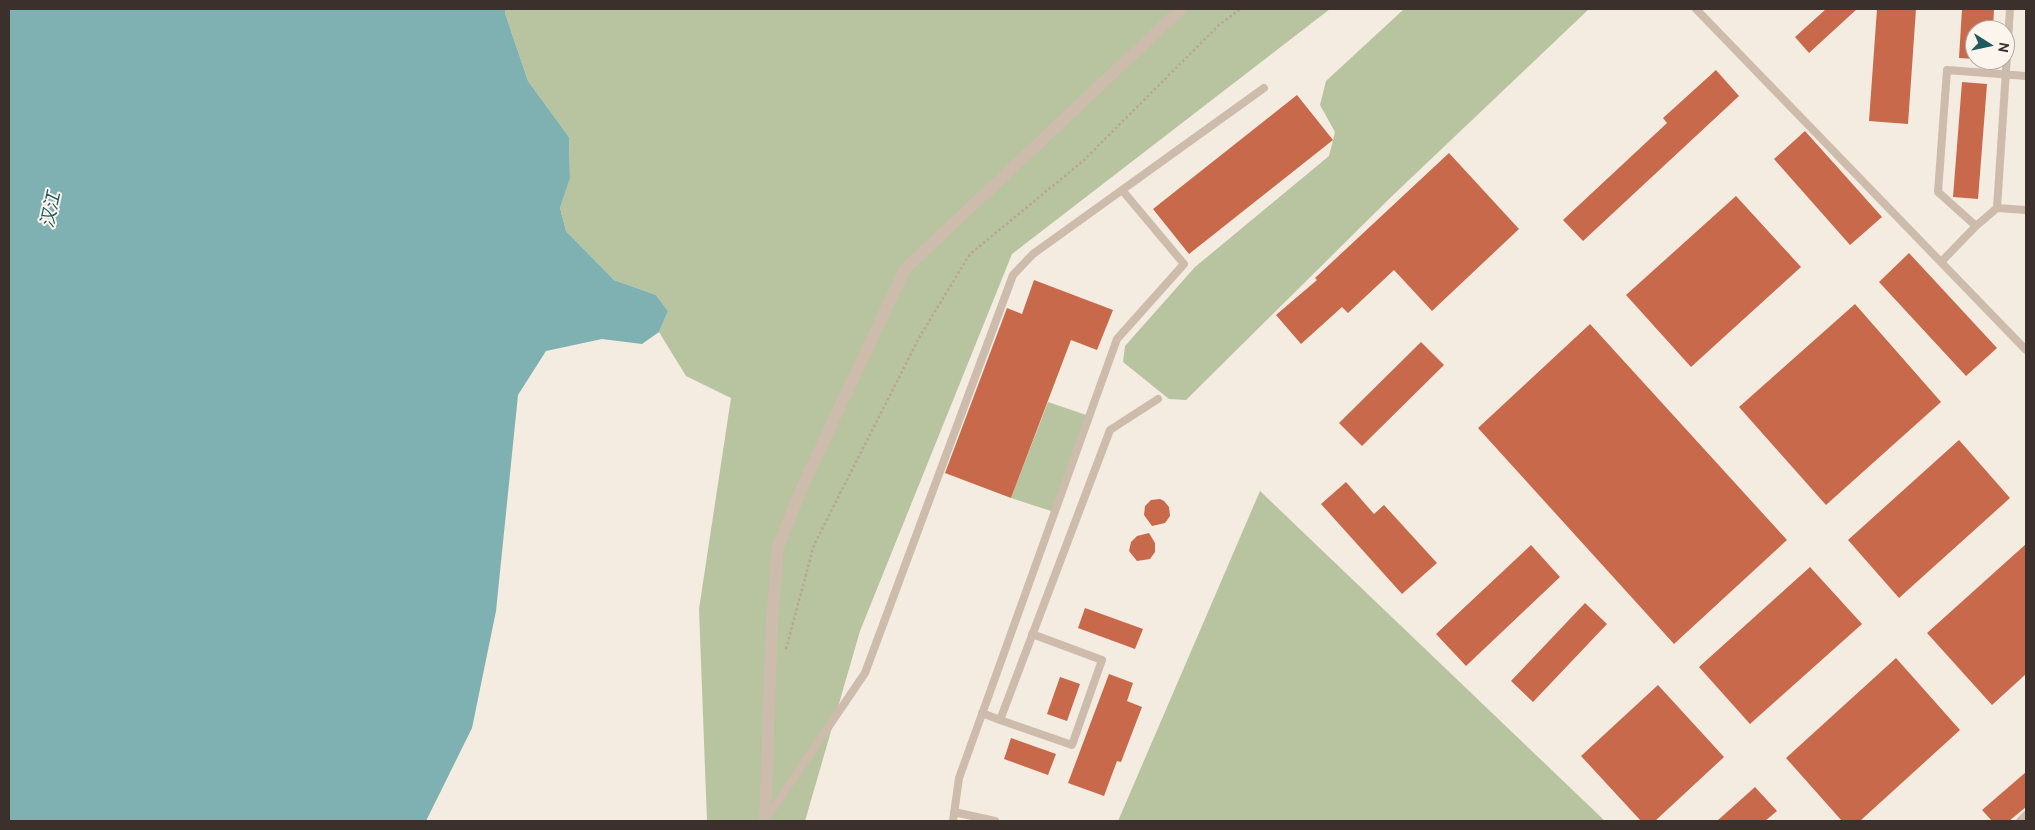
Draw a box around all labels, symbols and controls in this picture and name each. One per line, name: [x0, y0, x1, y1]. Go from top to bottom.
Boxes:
north arrow: [1965, 20, 2015, 70]
text: N: [1994, 41, 2014, 54]
water label: 汉江: [37, 190, 65, 230]

